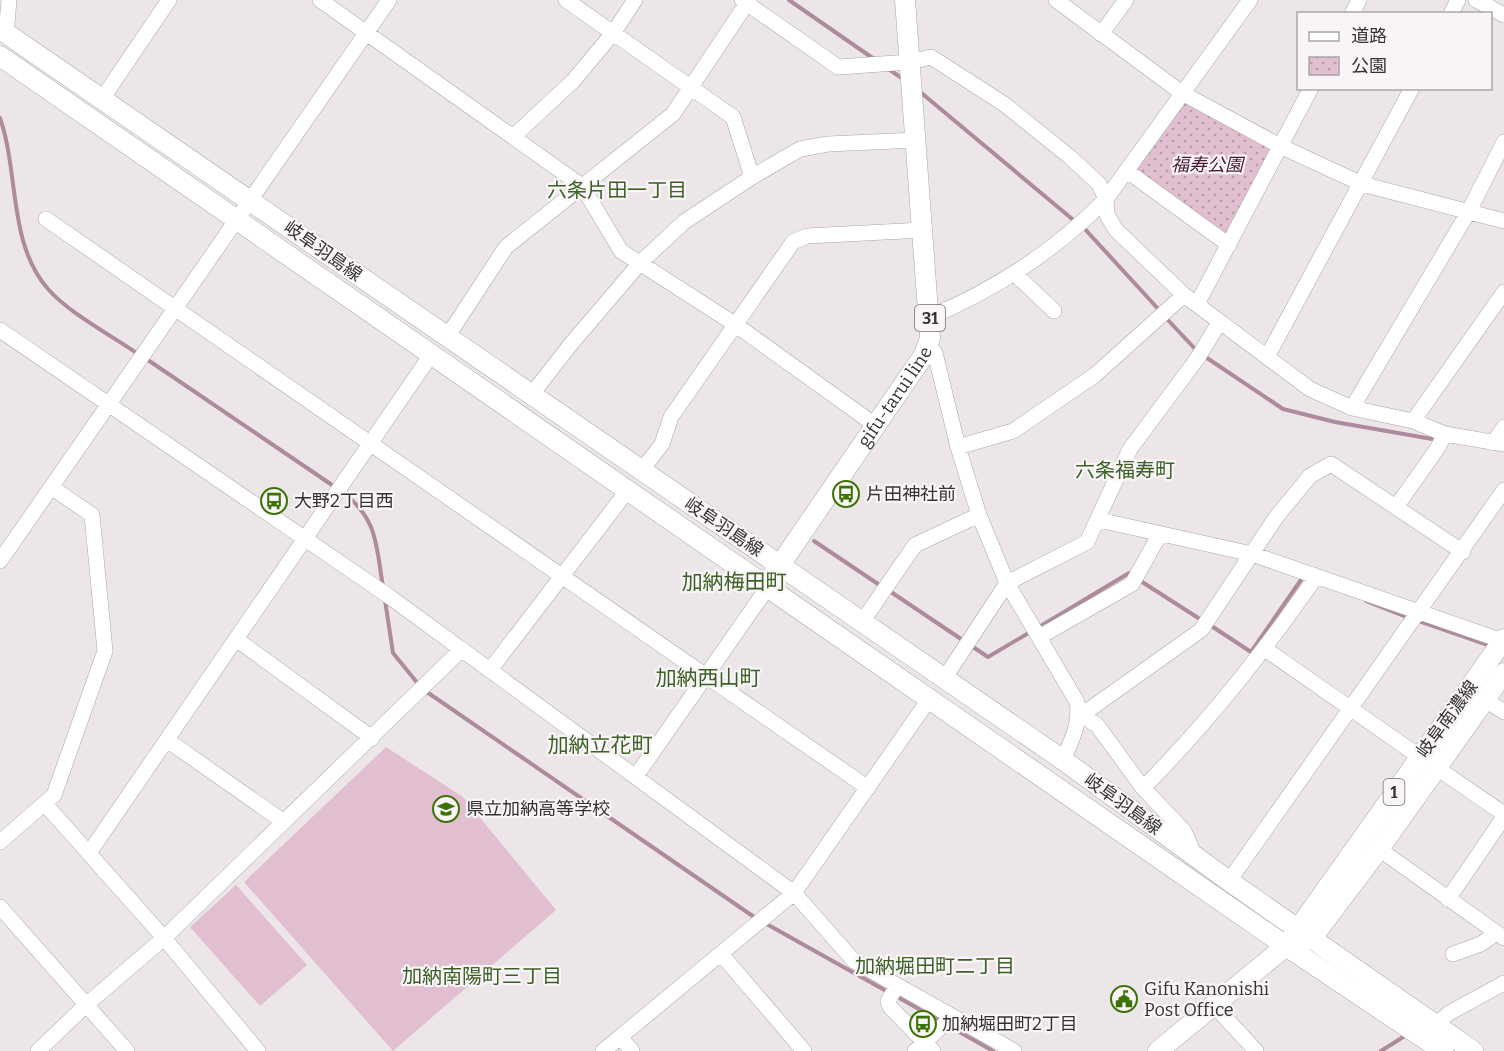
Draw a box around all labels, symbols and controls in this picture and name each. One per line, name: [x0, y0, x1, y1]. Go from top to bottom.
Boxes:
legend: [1297, 12, 1492, 90]
text: 道路: [1351, 25, 1387, 47]
text: 公園: [1351, 55, 1387, 77]
park label: 福寿公園: [1171, 154, 1246, 176]
district label: 六条片田一丁目: [547, 178, 687, 202]
street label: 岐阜羽島線: [280, 216, 366, 286]
road number: 31: [915, 305, 945, 331]
street label: gifu-tarui line: [853, 344, 937, 451]
district label: 六条福寿町: [1075, 458, 1175, 482]
bus stop icon: 片田神社前: [831, 479, 861, 509]
place label: 片田神社前: [866, 483, 956, 505]
bus stop icon: 大野2丁目西: [259, 486, 289, 516]
place label: 大野2丁目西: [294, 490, 394, 512]
street label: 岐阜羽島線: [681, 493, 767, 561]
district label: 加納梅田町: [682, 569, 787, 595]
district label: 加納西山町: [656, 665, 761, 691]
street label: 岐阜南濃線: [1412, 676, 1482, 762]
district label: 加納立花町: [548, 732, 653, 758]
street label: 岐阜羽島線: [1080, 769, 1166, 839]
road number: 1: [1384, 779, 1404, 805]
school or university icon: 県立加納高等学校: [431, 794, 461, 824]
place label: 県立加納高等学校: [466, 798, 610, 820]
district label: 加納堀田町二丁目: [855, 954, 1015, 978]
district label: 加納南陽町三丁目: [402, 964, 562, 988]
place label: Gifu Kanonishi Post Office: [1144, 978, 1269, 1021]
public building icon: Gifu Kanonishi Post Office: [1109, 984, 1139, 1014]
bus stop icon: 加納堀田町2丁目: [908, 1009, 938, 1039]
place label: 加納堀田町2丁目: [942, 1013, 1078, 1035]

